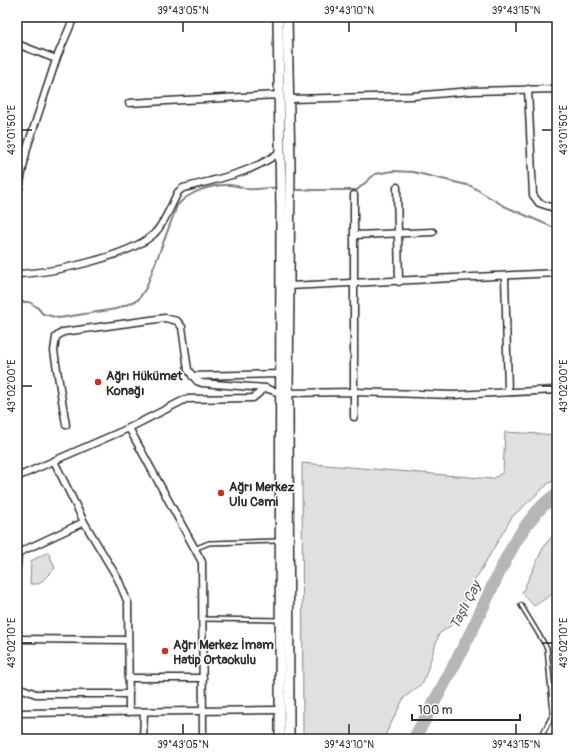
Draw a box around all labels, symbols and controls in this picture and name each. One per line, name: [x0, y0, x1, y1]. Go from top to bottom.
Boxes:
text: 39°43'05"N: [157, 5, 209, 17]
text: 39°43'10"N: [324, 5, 374, 17]
text: 39°43'15"N: [492, 5, 541, 17]
text: 43°01'50"E: [6, 105, 18, 155]
text: 43°01'50"E: [558, 105, 570, 155]
text: 43°02'00"E: [6, 359, 18, 413]
text: 43°02'00"E: [558, 359, 570, 413]
place label: Ağrı Hükümet Konağı: [106, 368, 183, 399]
marker: Ağrı Hükümet Konağı: [93, 377, 103, 387]
place label: Ağrı Merkez Ulu Cami: [229, 479, 294, 510]
marker: Ağrı Merkez Ulu Cami: [216, 488, 226, 498]
water label: Taşlı Çay: [446, 577, 486, 632]
text: 43°02'10"E: [6, 618, 18, 668]
text: 43°02'10"E: [558, 618, 570, 668]
place label: Ağrı Merkez İmam Hatip Ortaokulu: [173, 637, 274, 668]
marker: Ağrı Merkez İmam Hatip Ortaokulu: [160, 646, 170, 656]
scale bar: [412, 696, 520, 722]
text: 100 m: [418, 703, 453, 718]
text: 39°43'05"N: [157, 739, 209, 751]
text: 39°43'10"N: [324, 739, 374, 751]
text: 39°43'15"N: [492, 739, 541, 751]

